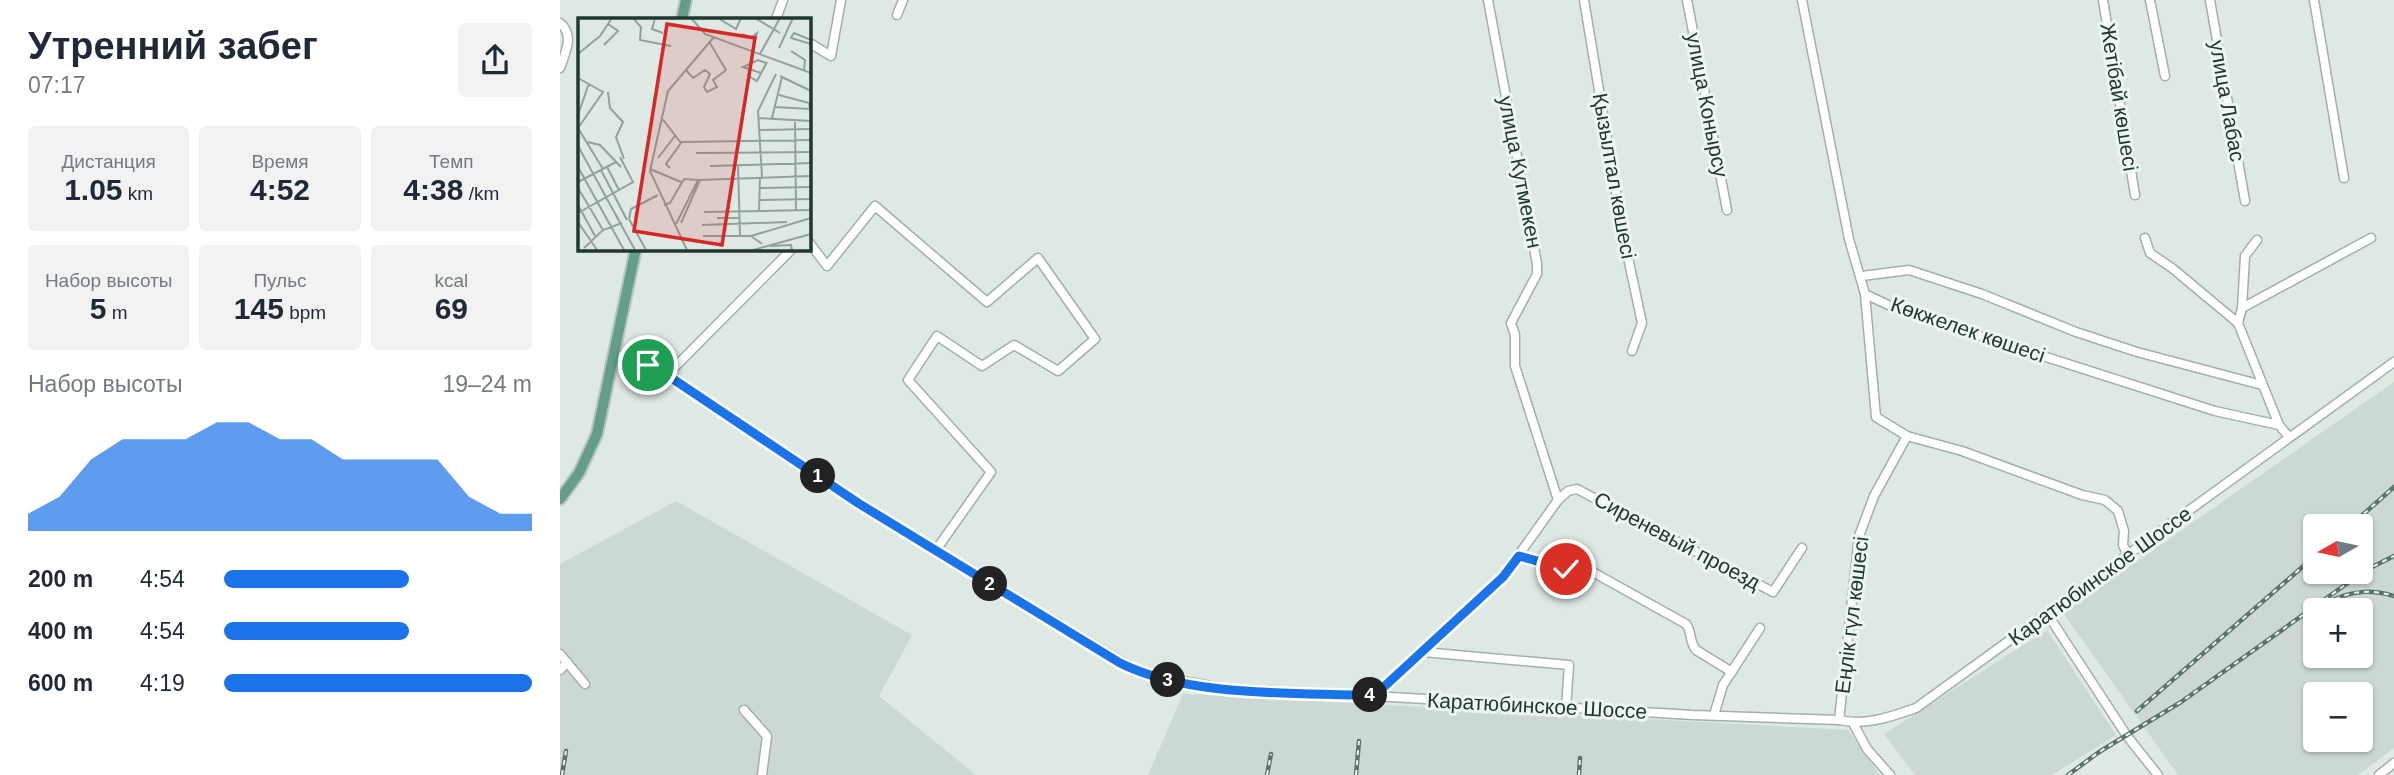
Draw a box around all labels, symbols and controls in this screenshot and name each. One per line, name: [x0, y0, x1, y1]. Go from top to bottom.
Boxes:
inset map: [578, 18, 810, 250]
street label: Жетібай көшесі: [2096, 21, 2143, 173]
button: share: [458, 23, 532, 97]
text: Утренний забег: [28, 25, 318, 67]
street label: улица Конырсу: [1682, 31, 1733, 180]
street label: улица Лабас: [2206, 38, 2249, 163]
text: 07:17: [28, 72, 86, 98]
street label: Қызылтал көшесі: [1589, 91, 1640, 261]
street label: улица Кутмекен: [1494, 94, 1547, 250]
text: Дистанция: [62, 151, 156, 172]
text: Время: [251, 151, 309, 172]
text: Темп: [429, 151, 474, 172]
text: 1.05: [64, 173, 123, 206]
text: 4:52: [250, 173, 310, 206]
text: 4:38: [403, 173, 463, 206]
text: km: [123, 183, 153, 204]
text: /km: [463, 183, 499, 204]
text: Набор высоты: [45, 270, 172, 291]
text: Пульс: [253, 270, 307, 291]
text: kcal: [434, 270, 468, 291]
text: 5: [90, 292, 106, 325]
text: 145: [234, 292, 284, 325]
text: 69: [435, 292, 468, 325]
street label: Көкжелек көшесі: [1888, 292, 2048, 367]
text: m: [106, 302, 128, 323]
text: bpm: [284, 302, 326, 323]
pin: [618, 335, 678, 395]
icon: arrive: [629, 346, 667, 384]
text: Набор высоты: [28, 371, 182, 397]
text: 19–24 m: [442, 371, 532, 397]
pin: 1: [800, 458, 836, 494]
text: 1: [812, 465, 823, 486]
street label: Сиреневый проезд: [1590, 487, 1764, 594]
street label: Каратюбинское Шоссе: [2004, 502, 2196, 650]
north arrow: [2303, 514, 2373, 584]
map controls: [2303, 514, 2373, 752]
street label: Еңлік гүл көшесі: [1830, 535, 1873, 695]
pin: [1536, 539, 1596, 599]
icon: check: [1547, 550, 1585, 588]
text: 200 m: [28, 566, 93, 592]
text: 4:54: [140, 566, 185, 592]
pin: 2: [972, 566, 1008, 602]
text: 2: [984, 573, 995, 594]
button: +: [2303, 598, 2373, 668]
text: 400 m: [28, 618, 93, 644]
text: 4:54: [140, 618, 185, 644]
pin: 3: [1150, 662, 1186, 698]
text: 3: [1162, 669, 1173, 690]
text: 600 m: [28, 670, 93, 696]
text: 4:19: [140, 670, 185, 696]
pin: 4: [1352, 678, 1388, 712]
button: −: [2303, 682, 2373, 752]
text: 4: [1364, 684, 1375, 705]
street label: Каратюбинское Шоссе: [1426, 688, 1648, 723]

